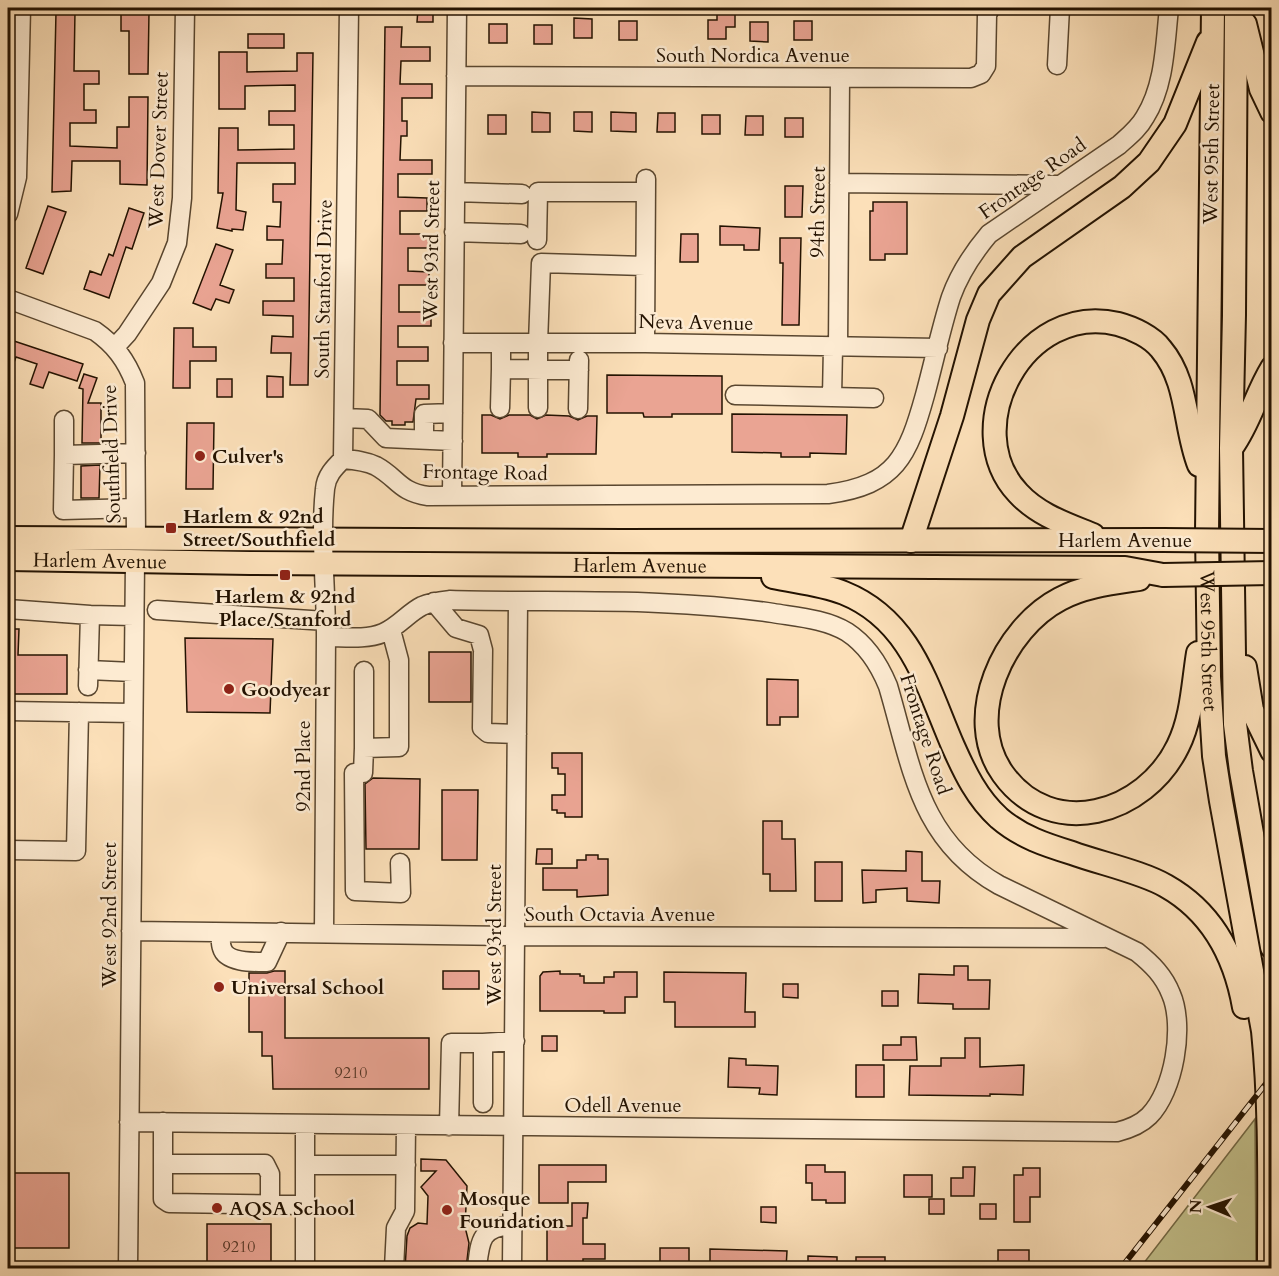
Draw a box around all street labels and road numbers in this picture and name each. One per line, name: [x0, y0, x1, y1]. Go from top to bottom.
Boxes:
street label: South Nordica Avenue: [656, 42, 850, 69]
street label: West Dover Street: [142, 71, 175, 230]
street label: West 95th Street: [1197, 83, 1226, 226]
street label: Frontage Road: [973, 131, 1092, 225]
street label: 94th Street: [803, 165, 832, 258]
street label: West 93rd Street: [417, 179, 446, 323]
street label: South Stanford Drive: [308, 199, 339, 379]
street label: Neva Avenue: [638, 308, 754, 337]
street label: Southfield Drive: [96, 384, 127, 524]
street label: Frontage Road: [422, 458, 548, 487]
street label: Harlem Avenue: [1058, 527, 1192, 554]
street label: Harlem Avenue: [33, 546, 167, 576]
street label: Harlem Avenue: [573, 552, 707, 580]
street label: West 95th Street: [1194, 569, 1224, 713]
street label: Frontage Road: [893, 670, 958, 798]
street label: 92nd Place: [290, 720, 317, 812]
street label: West 92nd Street: [96, 842, 123, 989]
street label: West 93rd Street: [481, 864, 508, 1007]
street label: South Octavia Avenue: [525, 901, 715, 928]
street label: Odell Avenue: [564, 1092, 682, 1119]

